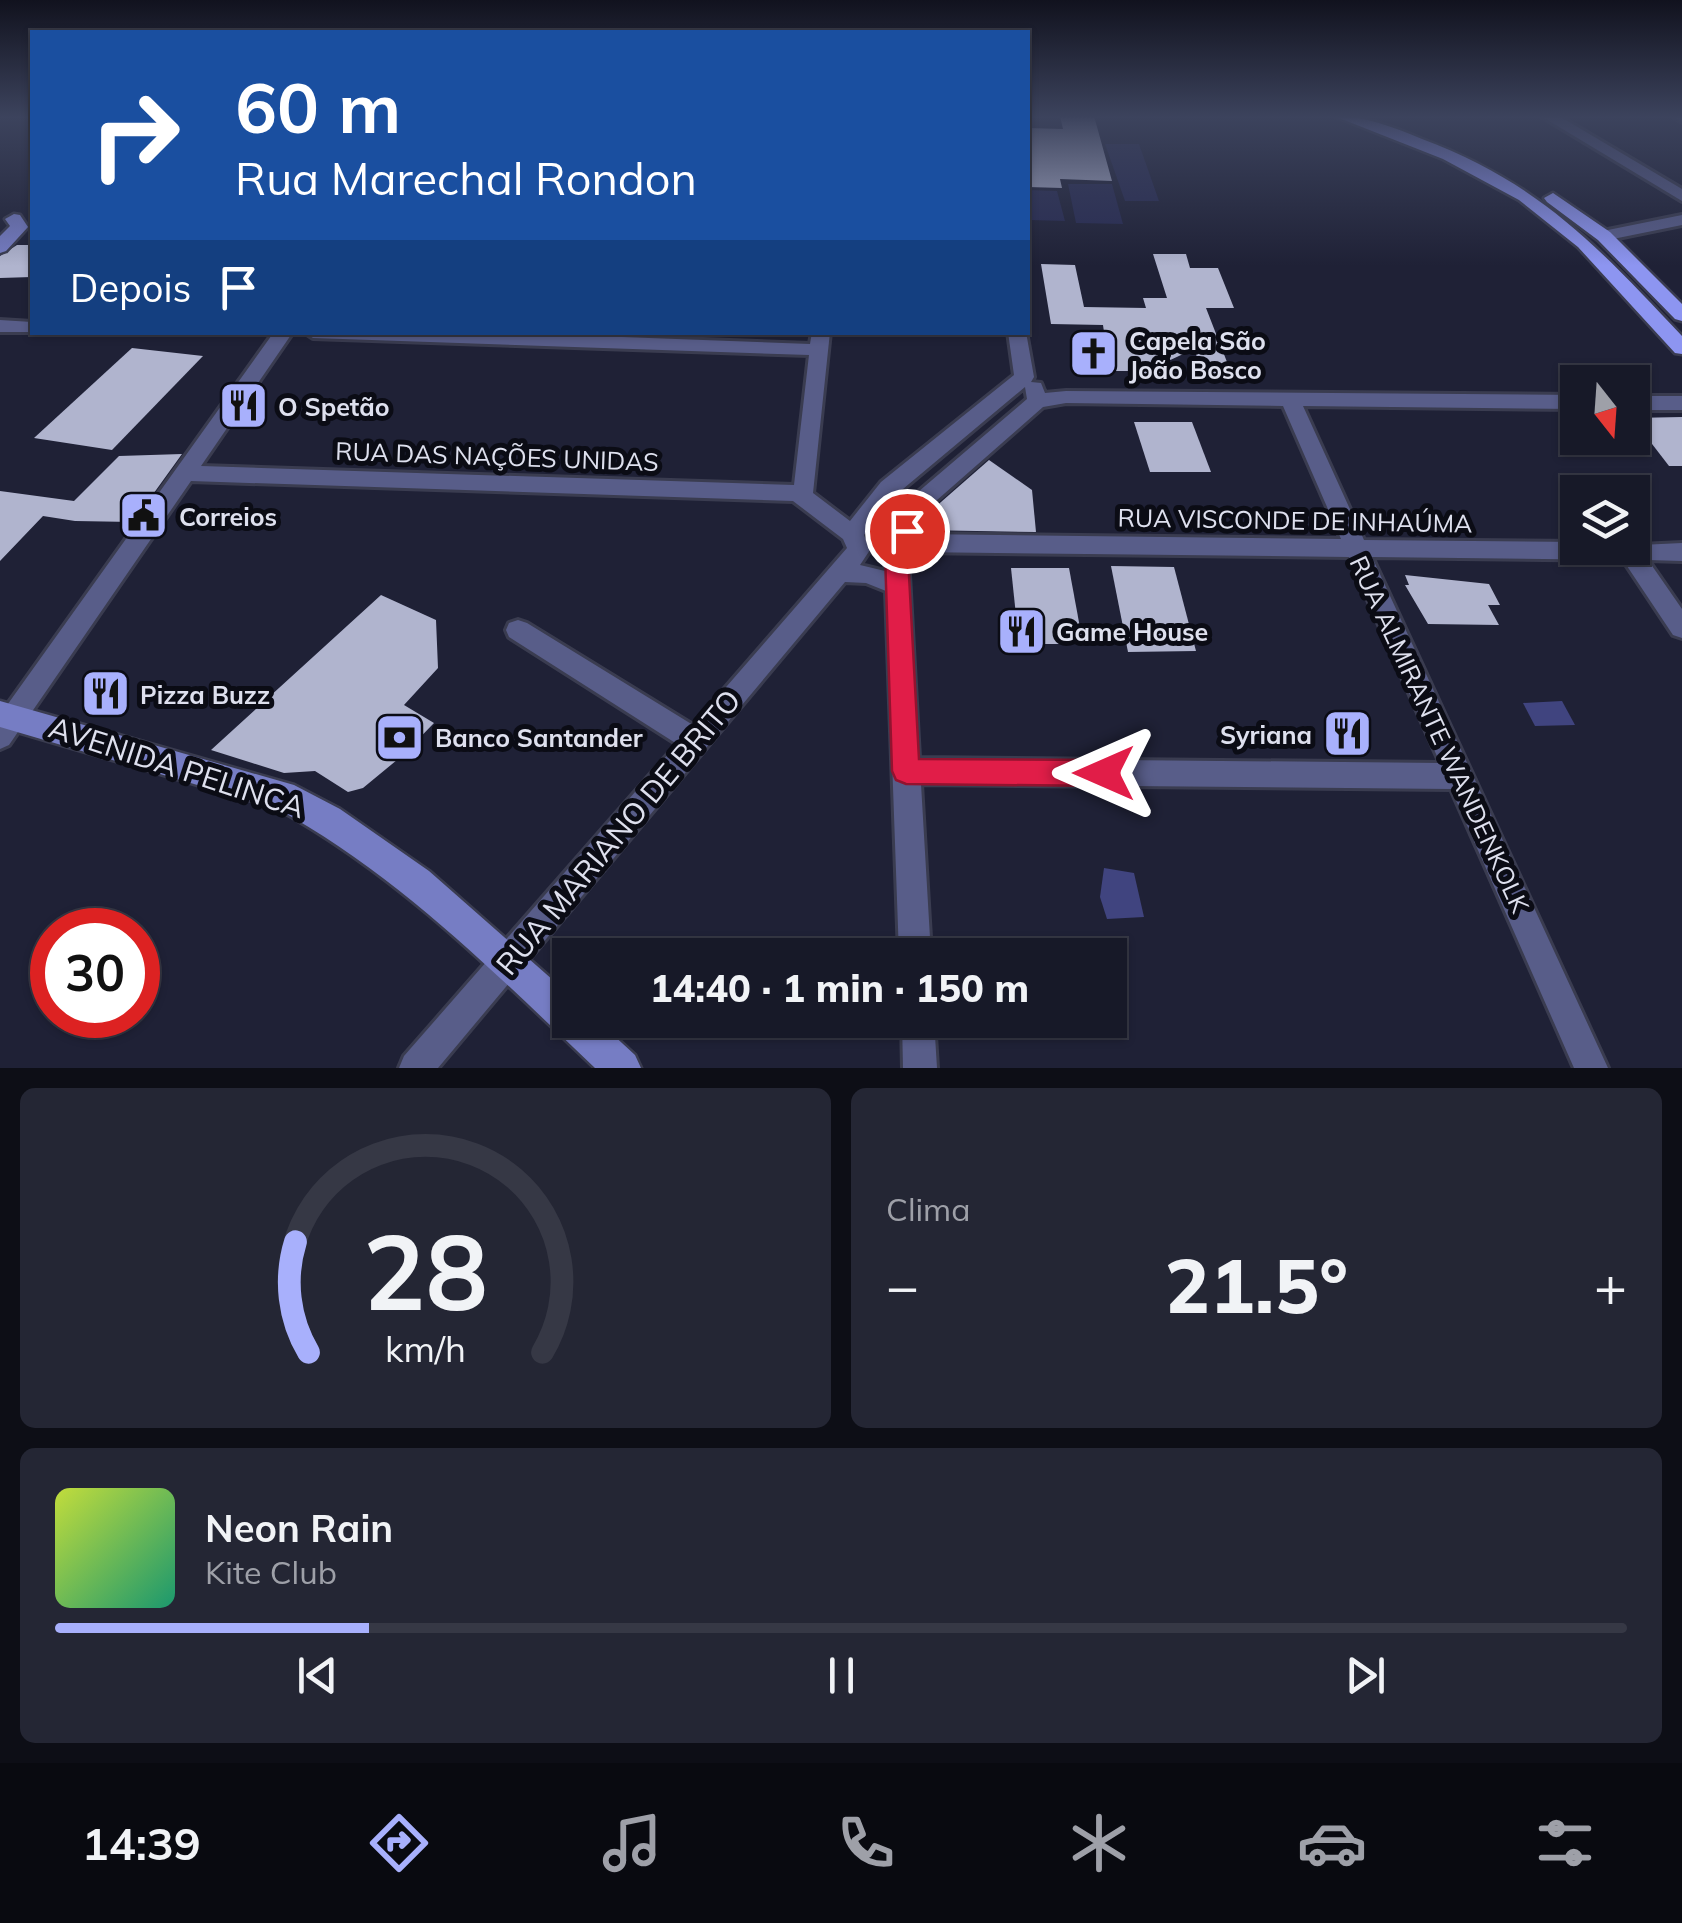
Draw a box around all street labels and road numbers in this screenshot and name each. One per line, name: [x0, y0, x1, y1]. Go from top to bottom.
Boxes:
street label: RUA DAS NAÇÕES UNIDAS: [335, 435, 659, 477]
street label: RUA VISCONDE DE INHAÚMA: [1117, 501, 1473, 539]
street label: RUA ALMIRANTE WANDENKOLK: [1344, 551, 1537, 918]
street label: RUA MARIANO DE BRITO: [487, 682, 749, 982]
street label: AVENIDA PELINCA: [44, 708, 310, 826]

